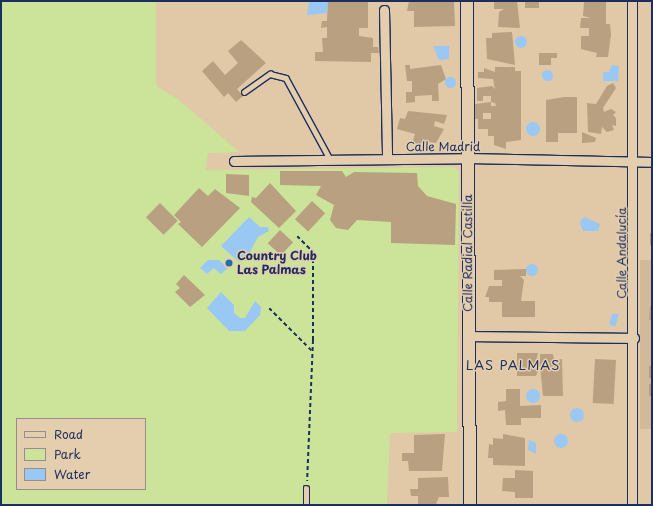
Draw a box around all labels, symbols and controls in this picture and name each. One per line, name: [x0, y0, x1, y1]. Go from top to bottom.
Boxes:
street label: Calle Madrid: [406, 140, 480, 154]
street label: Calle Radial Castilla: [461, 194, 475, 312]
street label: Calle Andalucía: [615, 207, 629, 299]
place label: Country Club Las Palmas: [237, 249, 318, 277]
marker: Country Club Las Palmas: [224, 258, 234, 268]
district label: LAS PALMAS: [466, 357, 560, 373]
legend: [16, 418, 146, 490]
text: Road: [54, 425, 83, 443]
text: Park: [54, 445, 81, 463]
text: Water: [54, 465, 90, 483]

